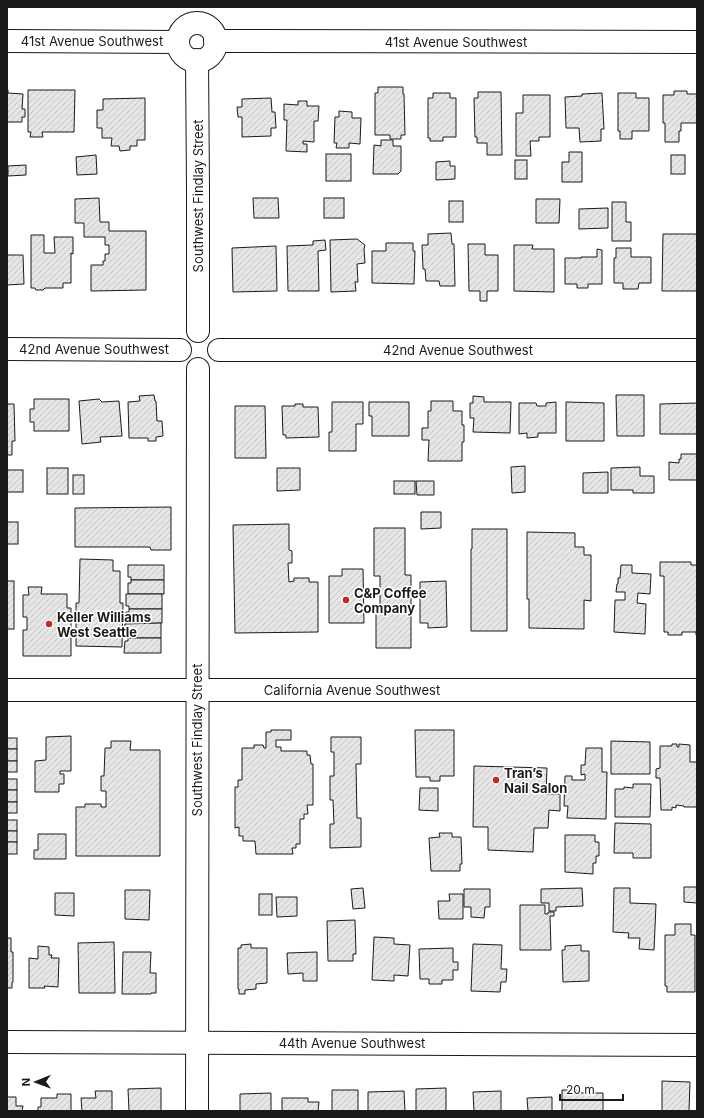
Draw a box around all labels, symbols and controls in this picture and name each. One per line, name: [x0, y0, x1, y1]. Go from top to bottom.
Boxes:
street label: 41st Avenue Southwest: [21, 33, 163, 49]
street label: 41st Avenue Southwest: [385, 34, 527, 50]
street label: Southwest Findlay Street: [190, 120, 206, 272]
street label: 42nd Avenue Southwest: [19, 341, 169, 357]
street label: 42nd Avenue Southwest: [383, 342, 533, 358]
place label: C&P Coffee Company: [354, 585, 427, 616]
marker: C&P Coffee Company: [341, 595, 351, 605]
place label: Keller Williams West Seattle: [57, 609, 151, 640]
marker: Keller Williams West Seattle: [44, 619, 54, 629]
street label: Southwest Findlay Street: [189, 664, 205, 816]
street label: California Avenue Southwest: [264, 682, 440, 698]
place label: Tran’s Nail Salon: [504, 765, 567, 796]
marker: Tran’s Nail Salon: [491, 775, 501, 785]
street label: 44th Avenue Southwest: [279, 1035, 425, 1051]
north arrow: [16, 1062, 56, 1102]
scale bar: [560, 1076, 623, 1102]
text: N: [19, 1078, 33, 1086]
text: 20 m: [566, 1082, 595, 1097]

